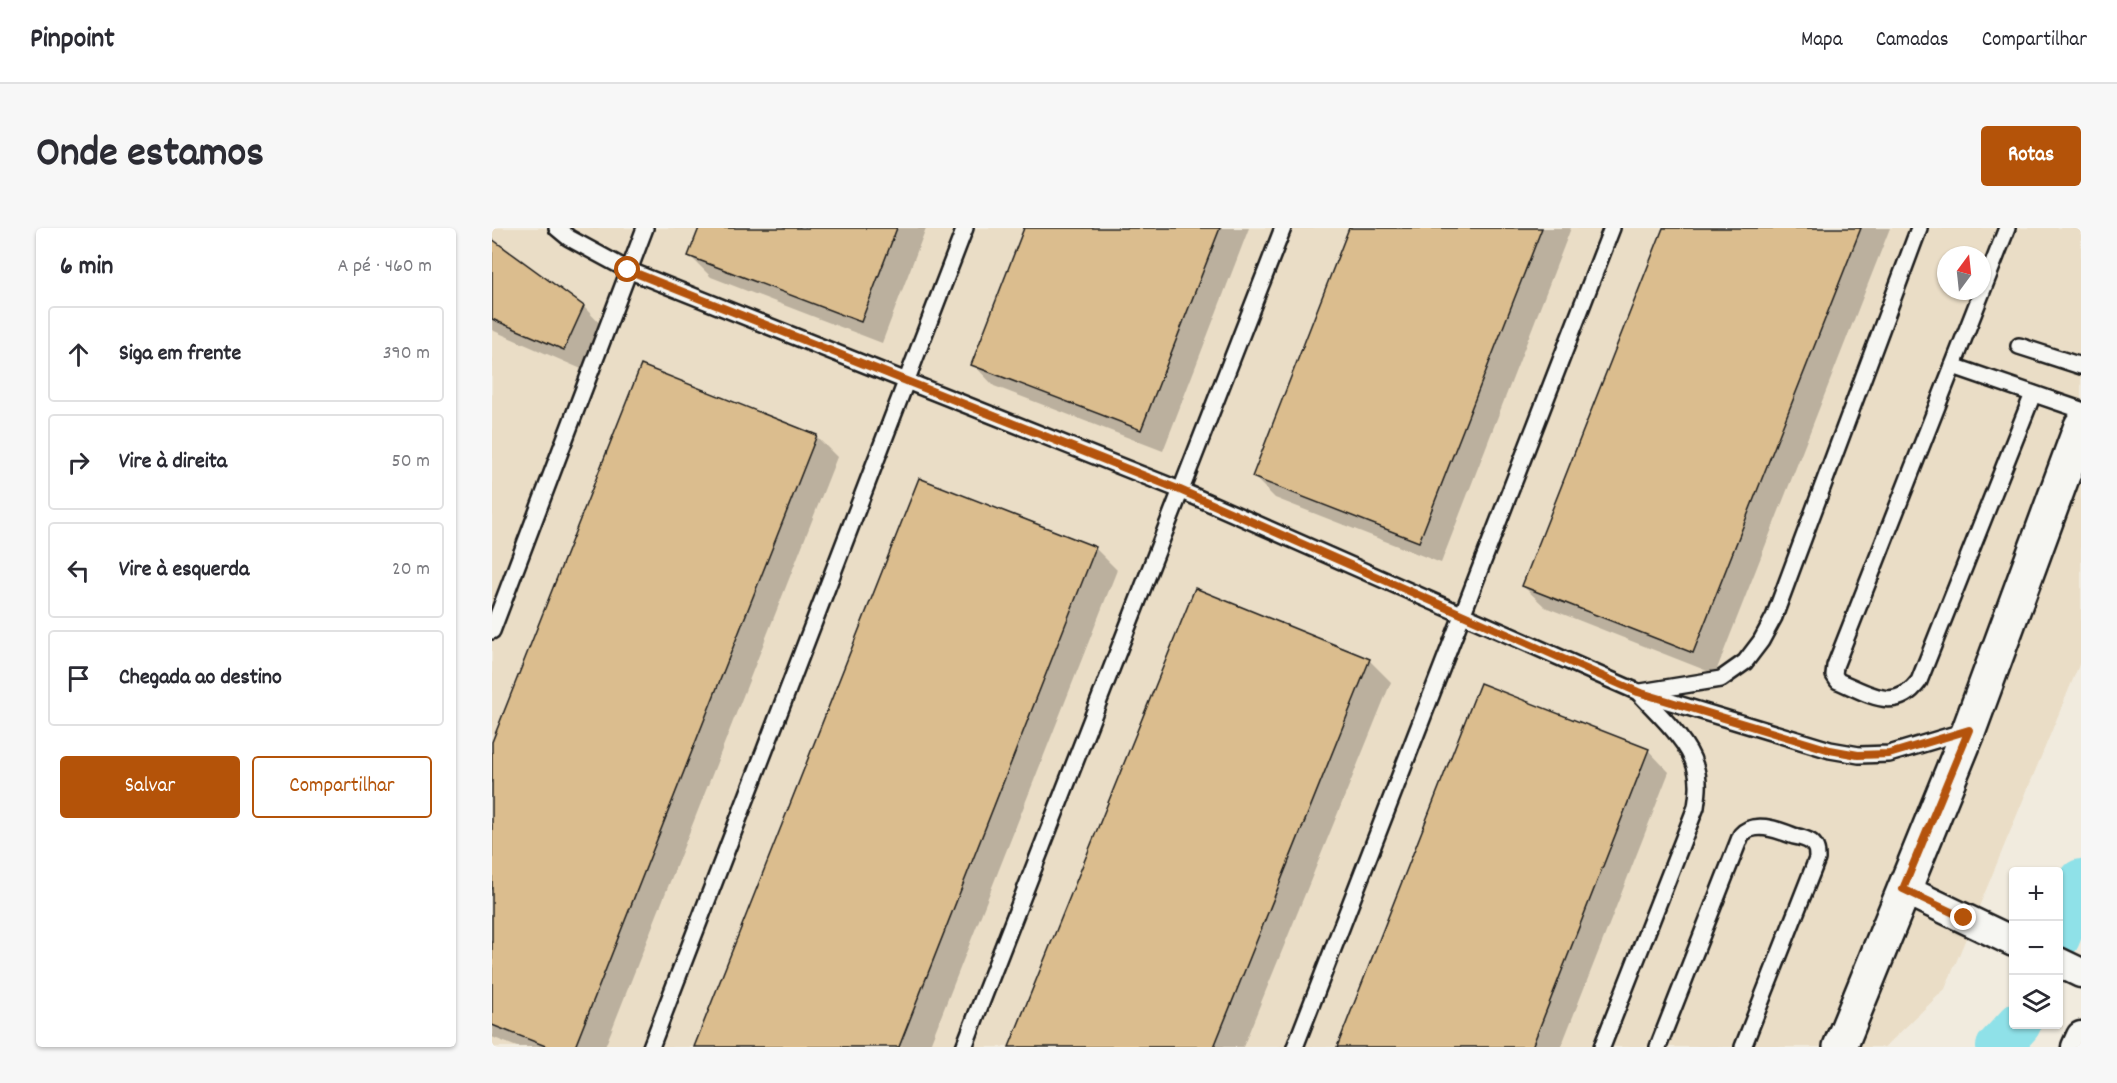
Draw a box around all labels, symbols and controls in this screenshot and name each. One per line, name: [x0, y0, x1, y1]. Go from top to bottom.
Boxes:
text: Pinpoint: [30, 21, 115, 61]
text: Mapa: [1801, 26, 1843, 56]
text: Camadas: [1876, 26, 1949, 56]
text: Compartilhar: [1982, 26, 2087, 56]
text: Onde estamos: [36, 126, 264, 186]
button: Rotas: [1981, 126, 2081, 186]
north arrow: [1937, 246, 1991, 300]
text: 6 min: [60, 249, 113, 286]
text: A pé · 460 m: [338, 253, 432, 281]
route start: [614, 256, 640, 282]
icon: ahead: [62, 338, 95, 371]
text: Siga em frente: [119, 339, 241, 370]
text: 390 m: [383, 340, 430, 368]
icon: right: [62, 446, 95, 479]
text: Vire à direita: [119, 447, 227, 478]
text: 50 m: [392, 448, 430, 476]
icon: left: [62, 554, 95, 587]
text: Vire à esquerda: [119, 555, 249, 586]
text: 20 m: [392, 556, 430, 584]
icon: arrive: [62, 662, 95, 695]
text: Chegada ao destino: [119, 663, 282, 694]
button: Salvar: [60, 756, 240, 818]
button: Compartilhar: [252, 756, 432, 818]
map controls: [2009, 867, 2063, 1029]
button: +: [2009, 867, 2063, 921]
route end: [1950, 904, 1976, 930]
button: −: [2009, 921, 2063, 975]
button: layers: [2009, 975, 2063, 1029]

